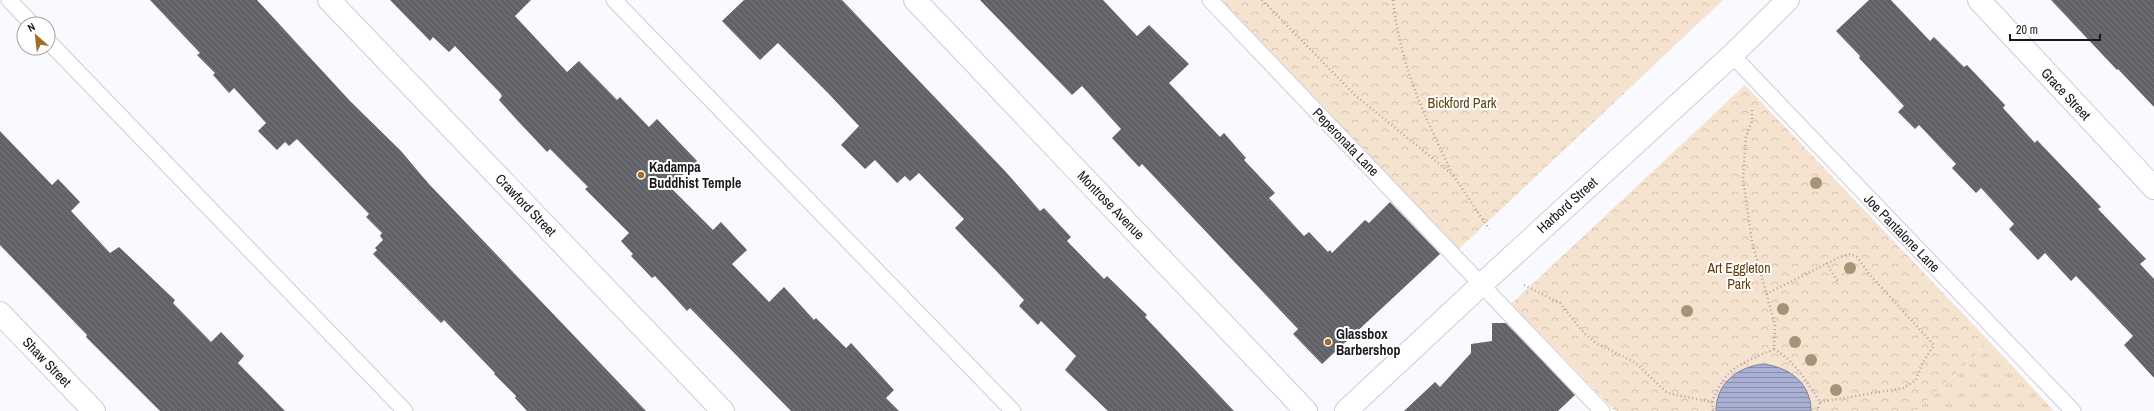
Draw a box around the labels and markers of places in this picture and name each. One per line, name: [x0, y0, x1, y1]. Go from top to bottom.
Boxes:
place label: Kadampa Buddhist Temple: [649, 158, 741, 192]
marker: Kadampa Buddhist Temple: [636, 170, 646, 180]
place label: Glassbox Barbershop: [1336, 325, 1400, 359]
marker: Glassbox Barbershop: [1323, 337, 1333, 347]

